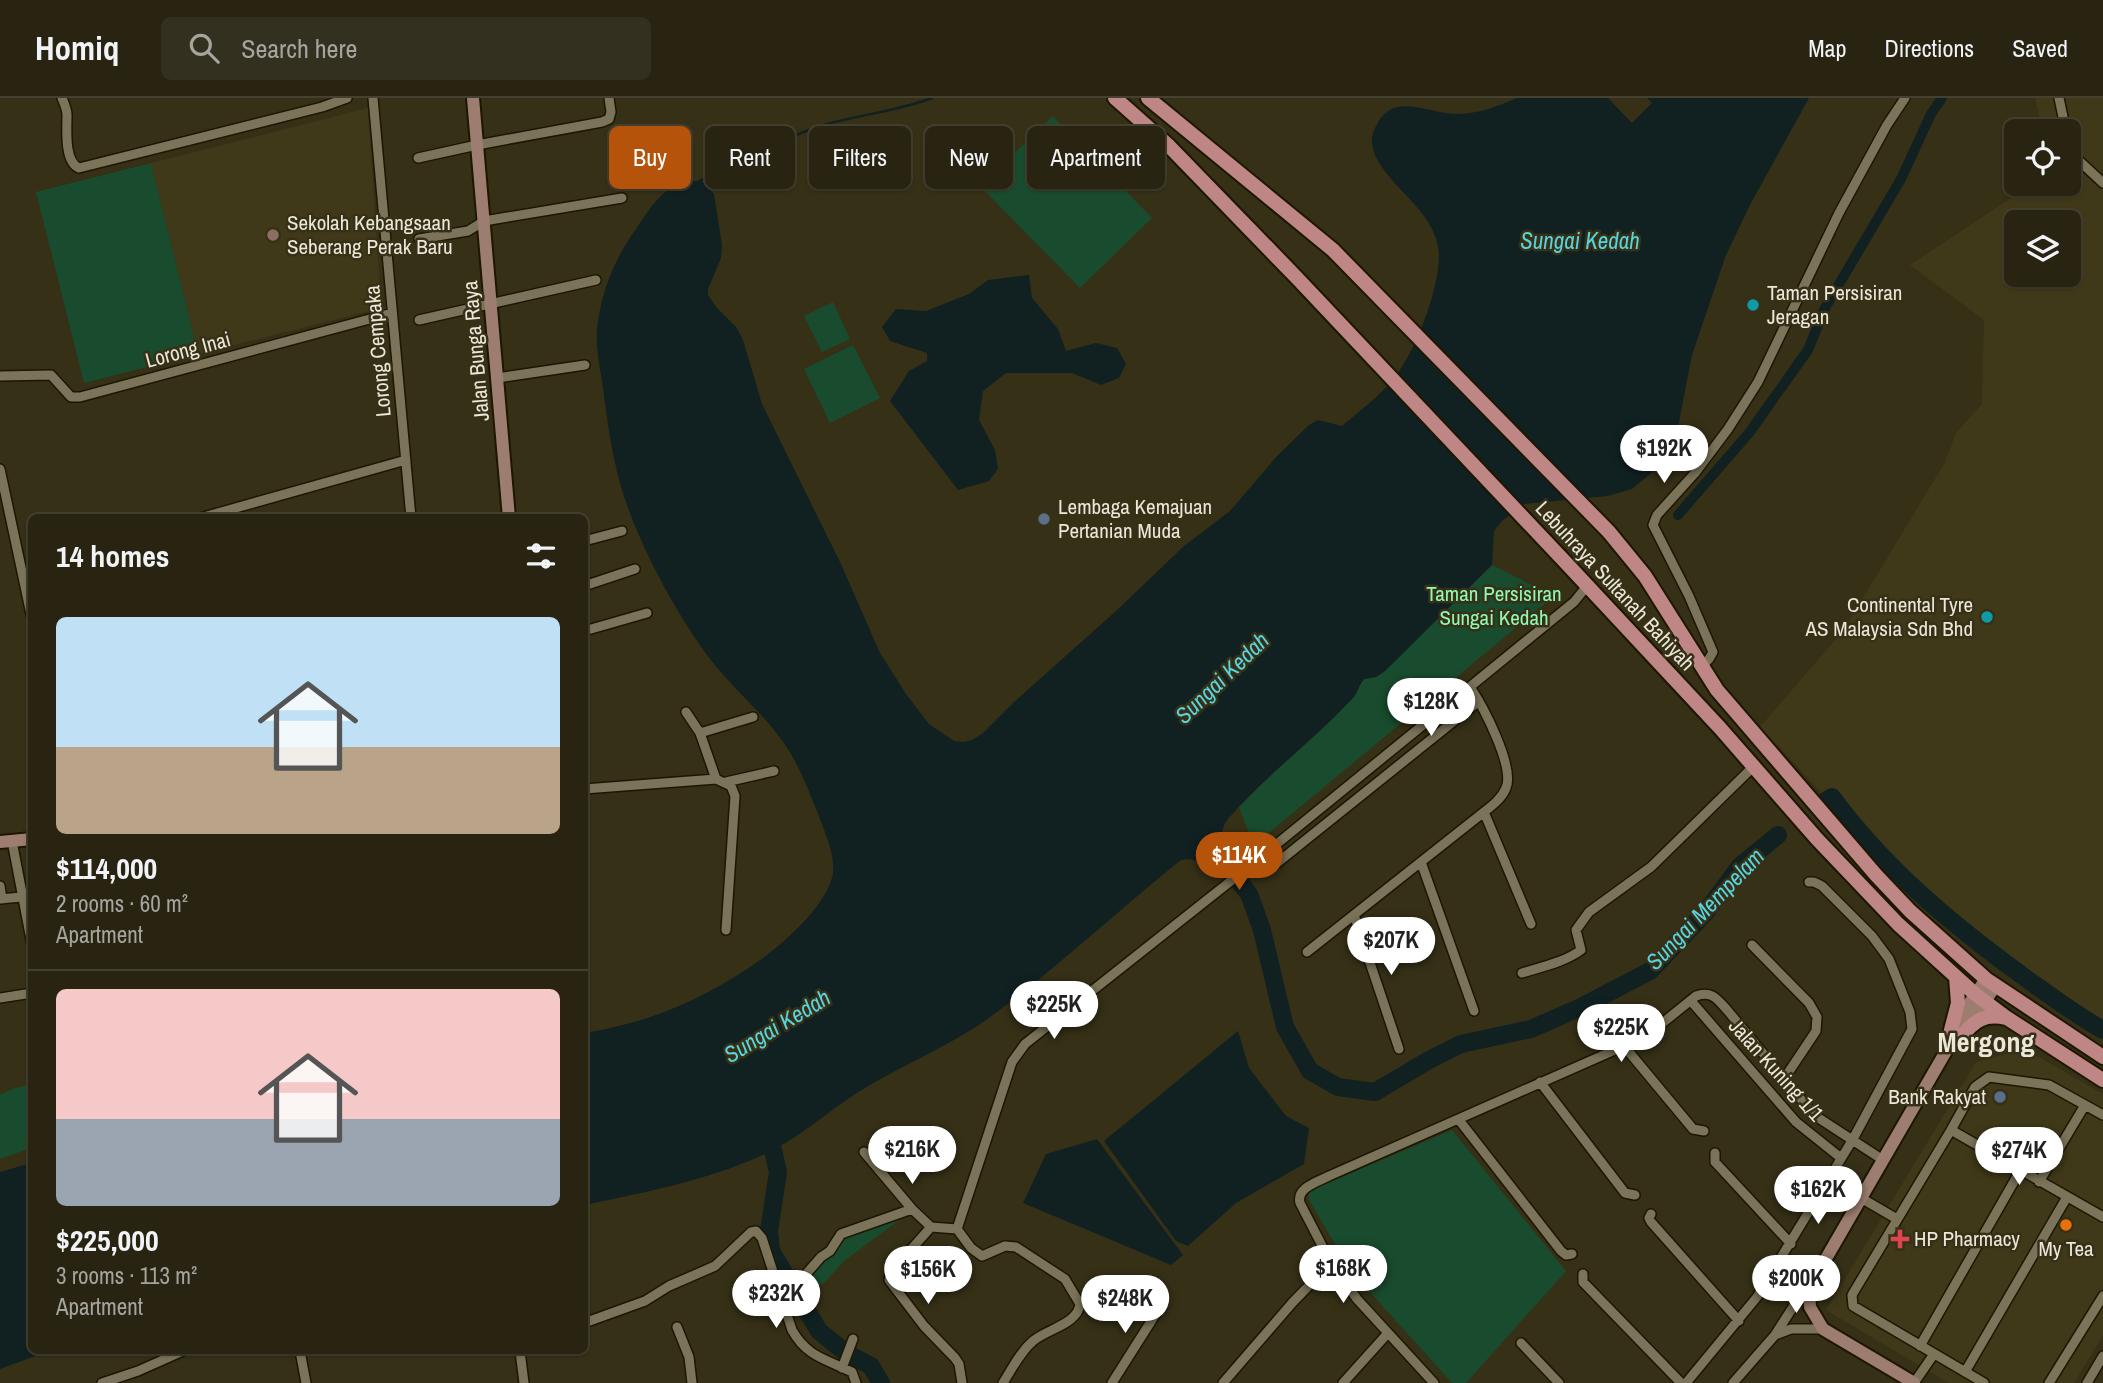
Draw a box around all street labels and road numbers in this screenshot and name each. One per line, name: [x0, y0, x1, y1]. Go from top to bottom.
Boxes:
street label: Jalan Bunga Raya: [455, 279, 496, 422]
street label: Lorong Cempaka: [357, 284, 398, 418]
street label: Lorong Inai: [142, 324, 234, 375]
street label: Lebuhraya Sultanah Bahiyah: [1529, 495, 1702, 677]
street label: Jalan Kuning 1/1: [1722, 1012, 1831, 1128]

